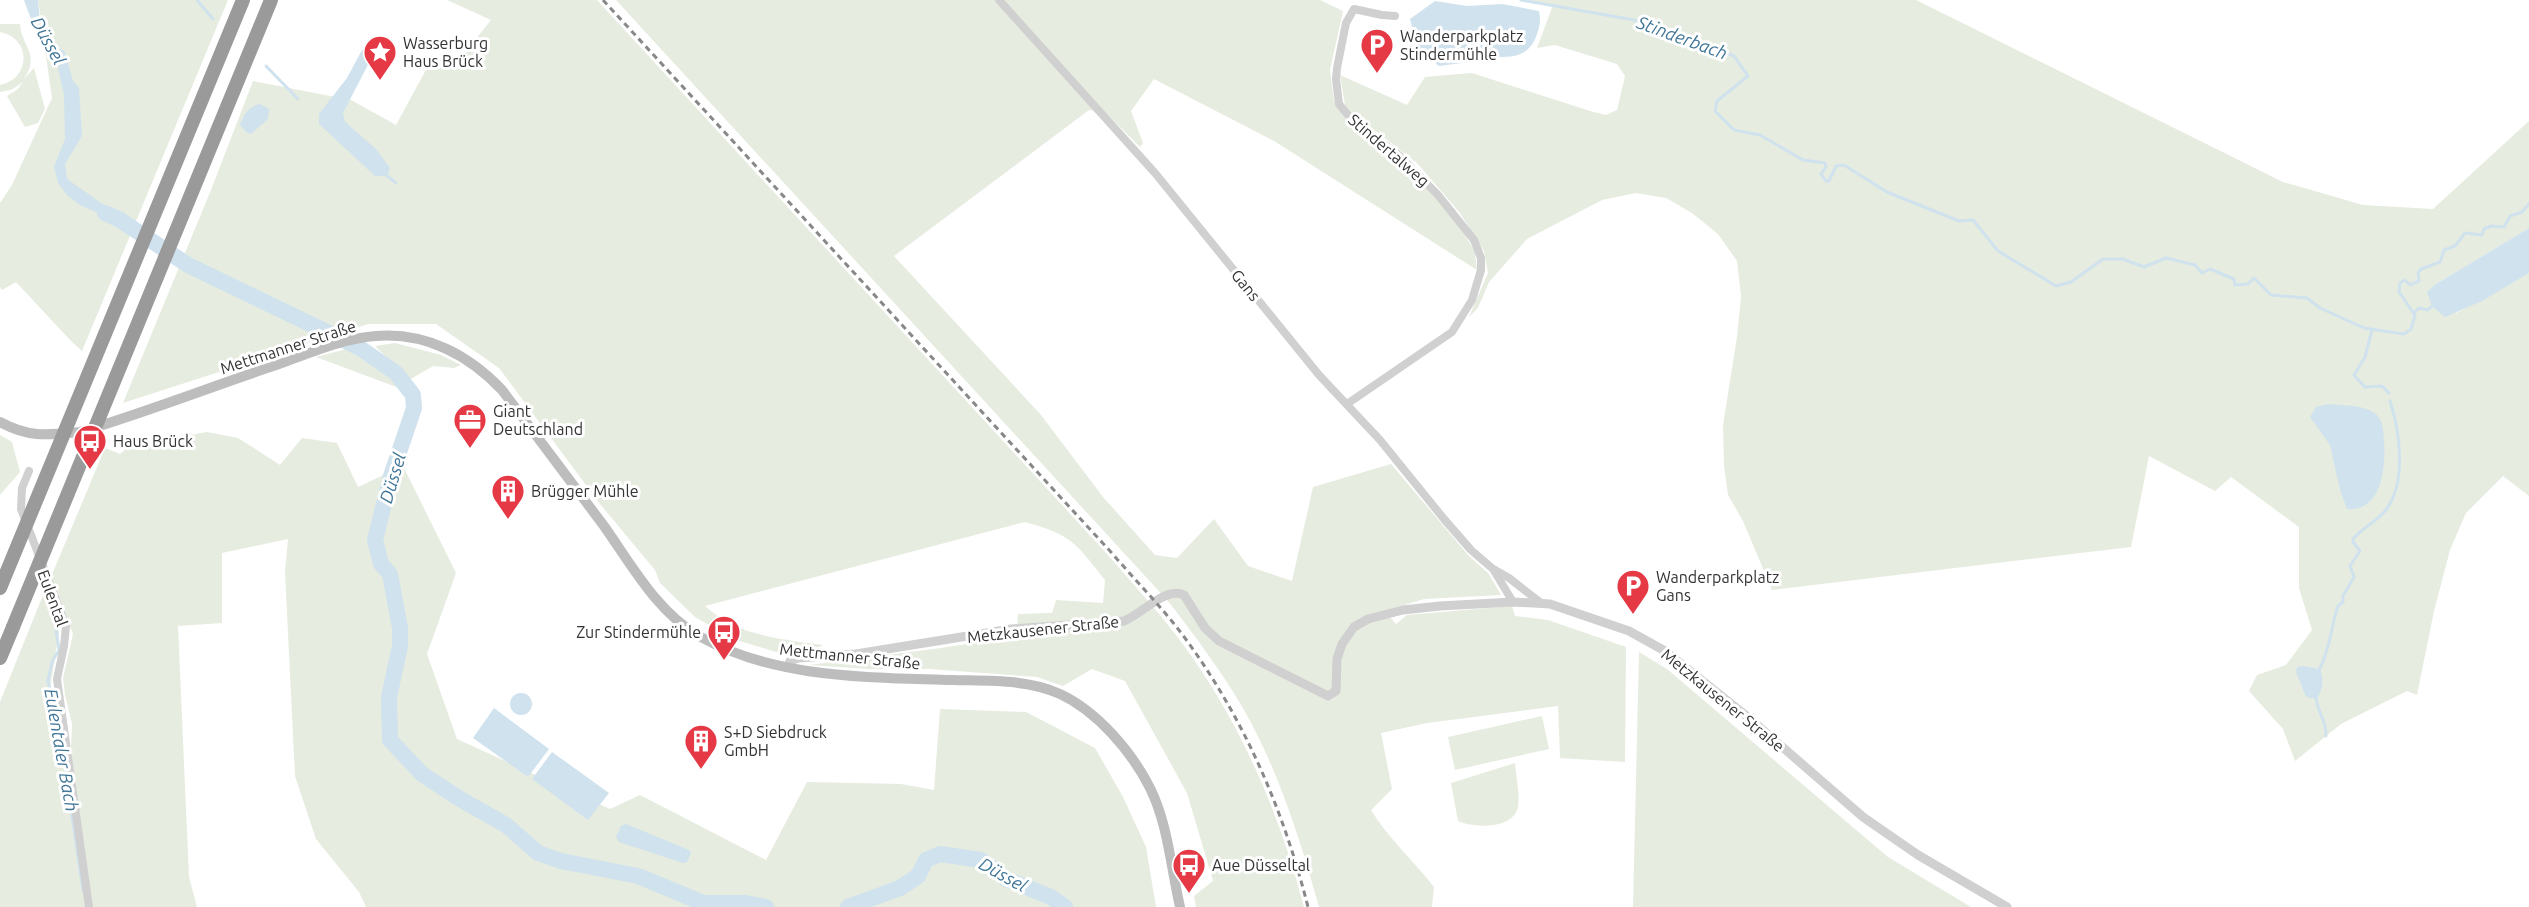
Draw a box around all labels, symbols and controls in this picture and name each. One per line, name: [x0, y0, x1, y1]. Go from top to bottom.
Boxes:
water label: Stinderbach: [1634, 11, 1730, 63]
water label: Düssel: [28, 13, 70, 68]
parking icon: Wanderparkplatz Stindermühle: [1359, 27, 1395, 74]
place label: Wanderparkplatz Stindermühle: [1400, 27, 1523, 63]
place icon: Wasserburg Haus Brück: [362, 34, 398, 81]
place label: Wasserburg Haus Brück: [403, 34, 488, 70]
street label: Stindertalweg: [1345, 110, 1433, 190]
street label: Gans: [1228, 266, 1264, 304]
street label: Mettmanner Straße: [218, 317, 358, 377]
office icon: Giant Deutschland: [452, 402, 488, 449]
place label: Giant Deutschland: [493, 402, 583, 438]
bus stop icon: Haus Brück: [72, 423, 108, 470]
place label: Haus Brück: [113, 432, 193, 450]
water label: Düssel: [375, 450, 409, 505]
building icon: Brügger Mühle: [490, 473, 526, 520]
place label: Brügger Mühle: [531, 482, 639, 500]
street label: Eulental: [34, 567, 72, 629]
parking icon: Wanderparkplatz Gans: [1615, 568, 1651, 615]
place label: Wanderparkplatz Gans: [1656, 568, 1779, 604]
street label: Metzkausener Straße: [966, 612, 1120, 646]
bus stop icon: Zur Stindermühle: [706, 614, 742, 661]
place label: Zur Stindermühle: [576, 623, 701, 641]
street label: Mettmanner Straße: [779, 640, 921, 672]
street label: Metzkausener Straße: [1658, 645, 1788, 755]
water label: Eulentaler Bach: [41, 687, 83, 813]
building icon: S+D Siebdruck GmbH: [683, 723, 719, 770]
place label: S+D Siebdruck GmbH: [724, 723, 827, 759]
bus stop icon: Aue Düsseltal: [1171, 847, 1207, 894]
water label: Düssel: [976, 853, 1031, 895]
place label: Aue Düsseltal: [1212, 856, 1310, 874]

